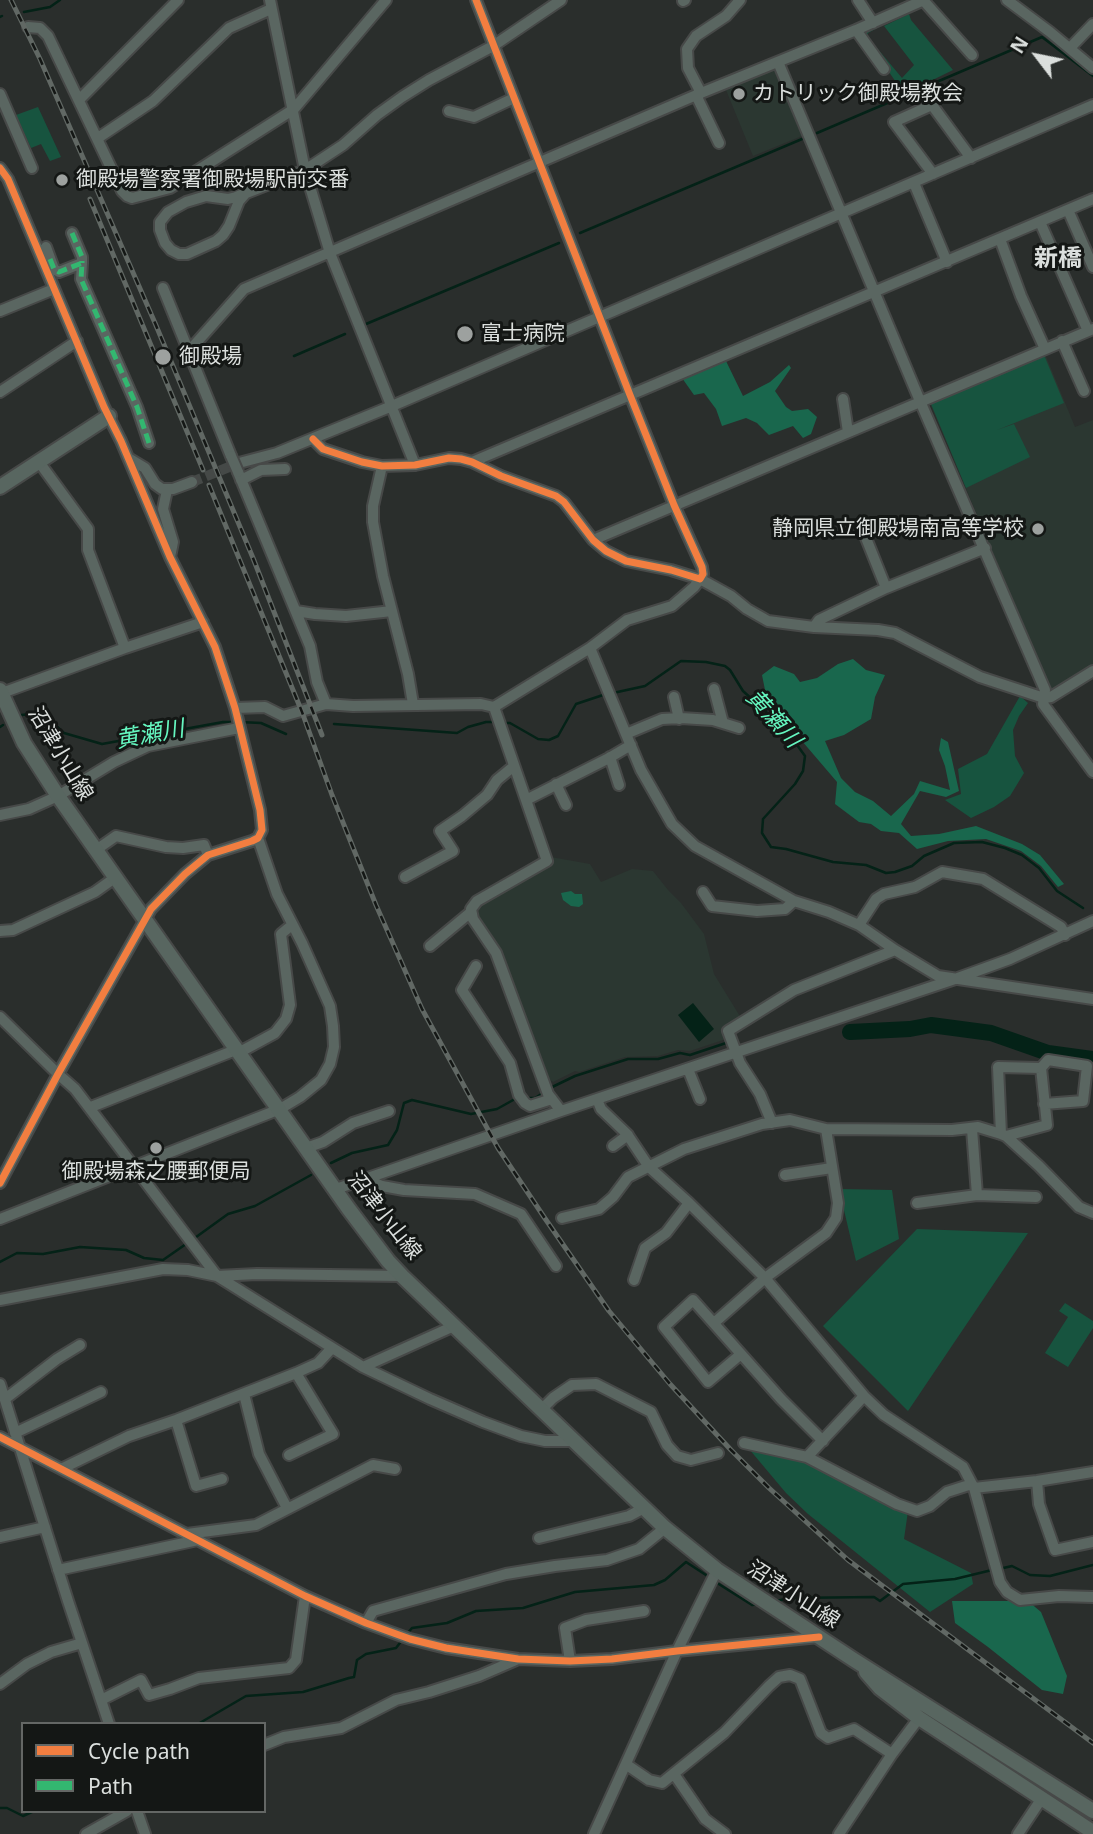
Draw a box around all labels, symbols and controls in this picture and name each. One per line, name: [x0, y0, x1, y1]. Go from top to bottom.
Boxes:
north arrow: [1002, 21, 1072, 91]
text: N: [1004, 31, 1034, 58]
place label: カトリック御殿場教会: [753, 81, 963, 107]
marker: カトリック御殿場教会: [731, 86, 747, 102]
place label: 御殿場警察署御殿場駅前交番: [76, 167, 349, 193]
marker: 御殿場警察署御殿場駅前交番: [54, 172, 70, 188]
district label: 新橋: [1034, 245, 1082, 273]
place label: 富士病院: [481, 321, 565, 347]
marker: 富士病院: [455, 324, 475, 344]
place label: 御殿場: [179, 344, 242, 370]
marker: 御殿場: [153, 347, 173, 367]
place label: 静岡県立御殿場南高等学校: [772, 516, 1024, 542]
marker: 静岡県立御殿場南高等学校: [1030, 521, 1046, 537]
water label: 黄瀬川: [740, 684, 806, 754]
street label: 沼津小山線: [22, 703, 98, 805]
water label: 黄瀬川: [114, 715, 186, 755]
marker: 御殿場森之腰郵便局: [148, 1140, 164, 1156]
place label: 御殿場森之腰郵便局: [62, 1159, 250, 1185]
street label: 沼津小山線: [342, 1167, 426, 1265]
street label: 沼津小山線: [742, 1556, 844, 1634]
legend: [21, 1722, 266, 1813]
text: Cycle path: [88, 1737, 190, 1765]
text: Path: [88, 1772, 133, 1800]

